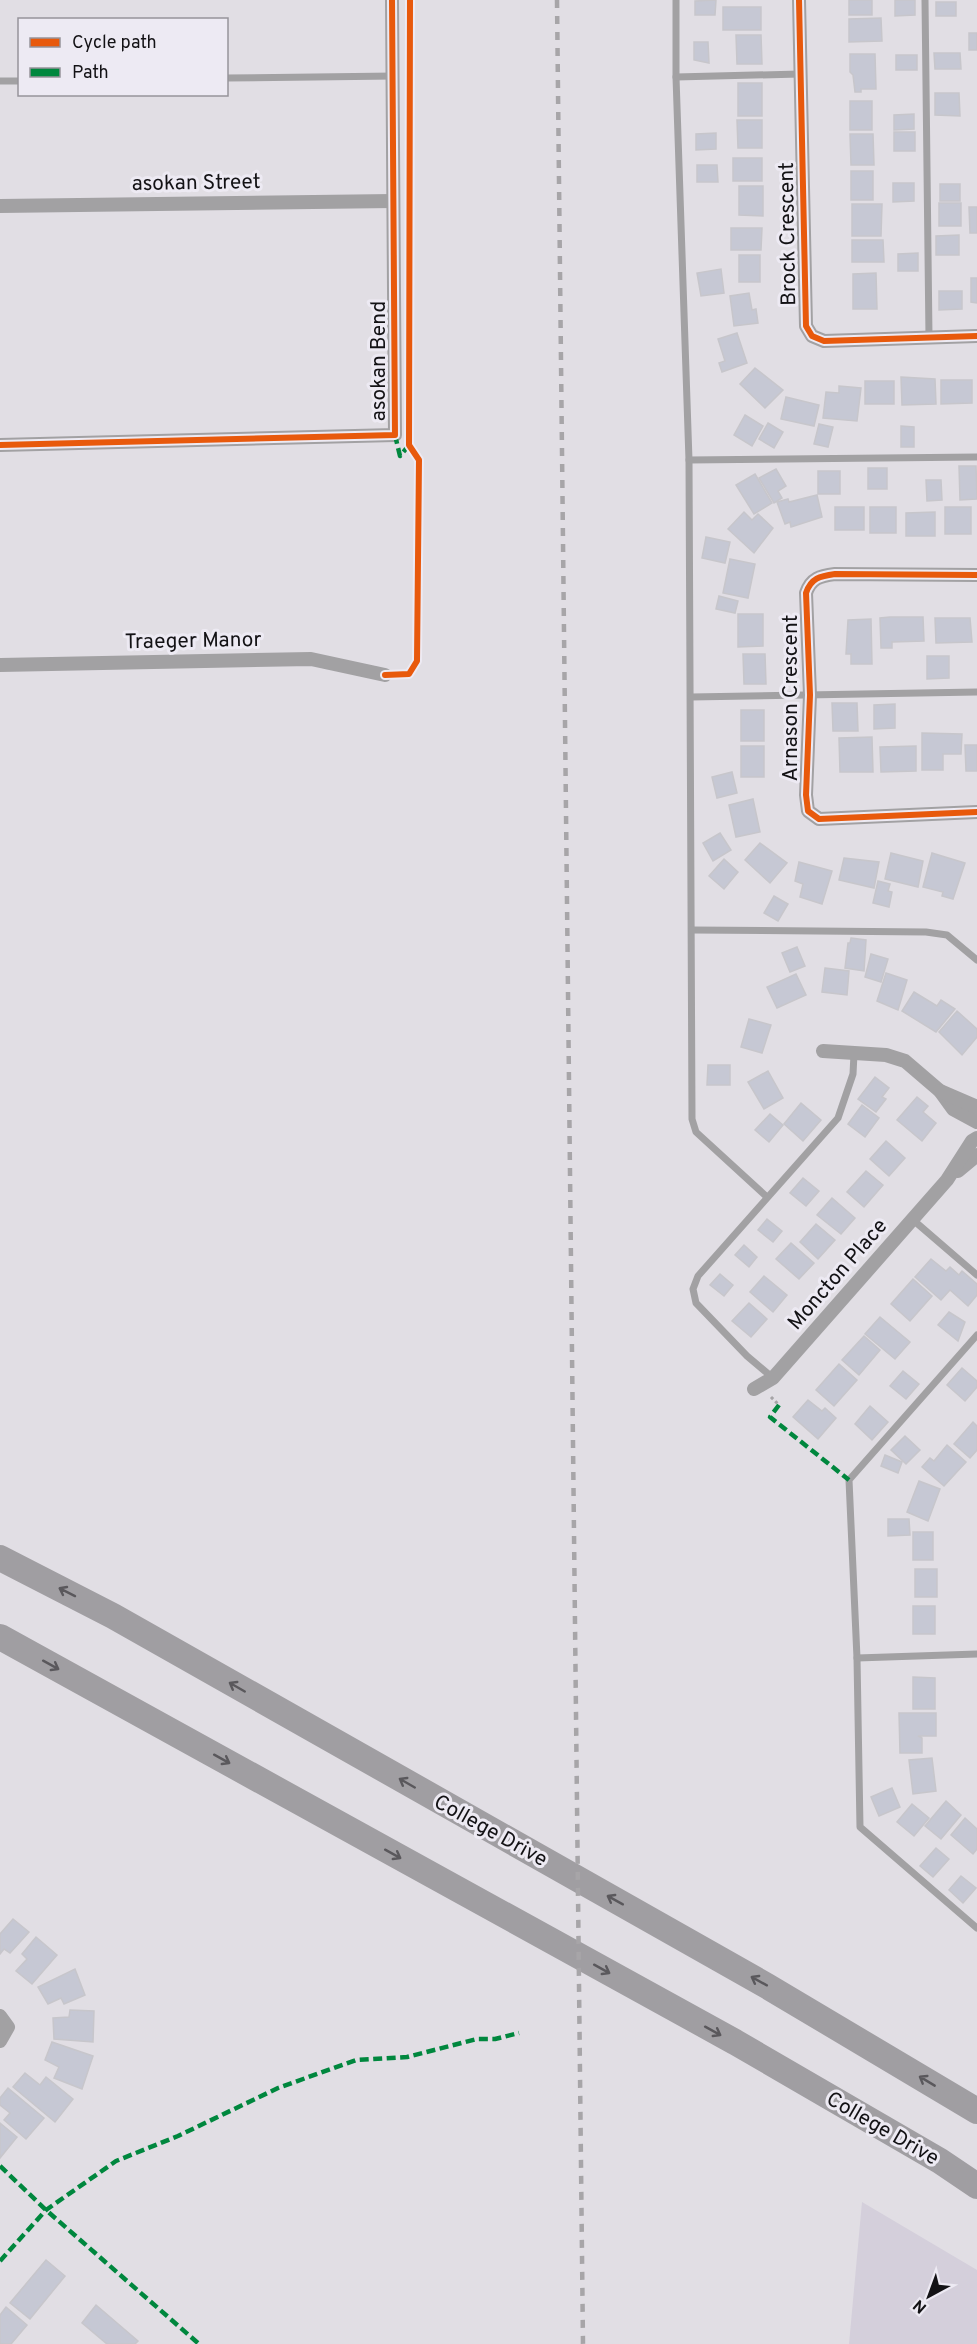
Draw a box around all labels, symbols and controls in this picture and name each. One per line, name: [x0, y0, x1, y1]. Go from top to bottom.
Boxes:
legend: [18, 18, 228, 96]
text: Cycle path: [72, 32, 157, 55]
text: Path: [72, 62, 109, 85]
street label: Brock Crescent: [774, 162, 803, 306]
street label: asokan Street: [131, 169, 261, 198]
street label: asokan Bend: [366, 301, 393, 421]
street label: Arnason Crescent: [778, 615, 805, 781]
street label: Traeger Manor: [124, 627, 262, 656]
street label: Moncton Place: [782, 1214, 894, 1336]
one-way arrow: [58, 1586, 76, 1598]
one-way arrow: [42, 1659, 59, 1671]
one-way arrow: [229, 1681, 246, 1693]
one-way arrow: [213, 1754, 230, 1766]
one-way arrow: [399, 1777, 416, 1789]
street label: College Drive: [429, 1789, 552, 1874]
one-way arrow: [384, 1848, 401, 1860]
one-way arrow: [607, 1894, 624, 1906]
one-way arrow: [593, 1963, 610, 1975]
one-way arrow: [751, 1975, 768, 1987]
one-way arrow: [705, 2025, 722, 2037]
one-way arrow: [919, 2074, 936, 2086]
street label: College Drive: [821, 2086, 943, 2172]
north arrow: [899, 2266, 959, 2326]
text: N: [910, 2294, 931, 2317]

